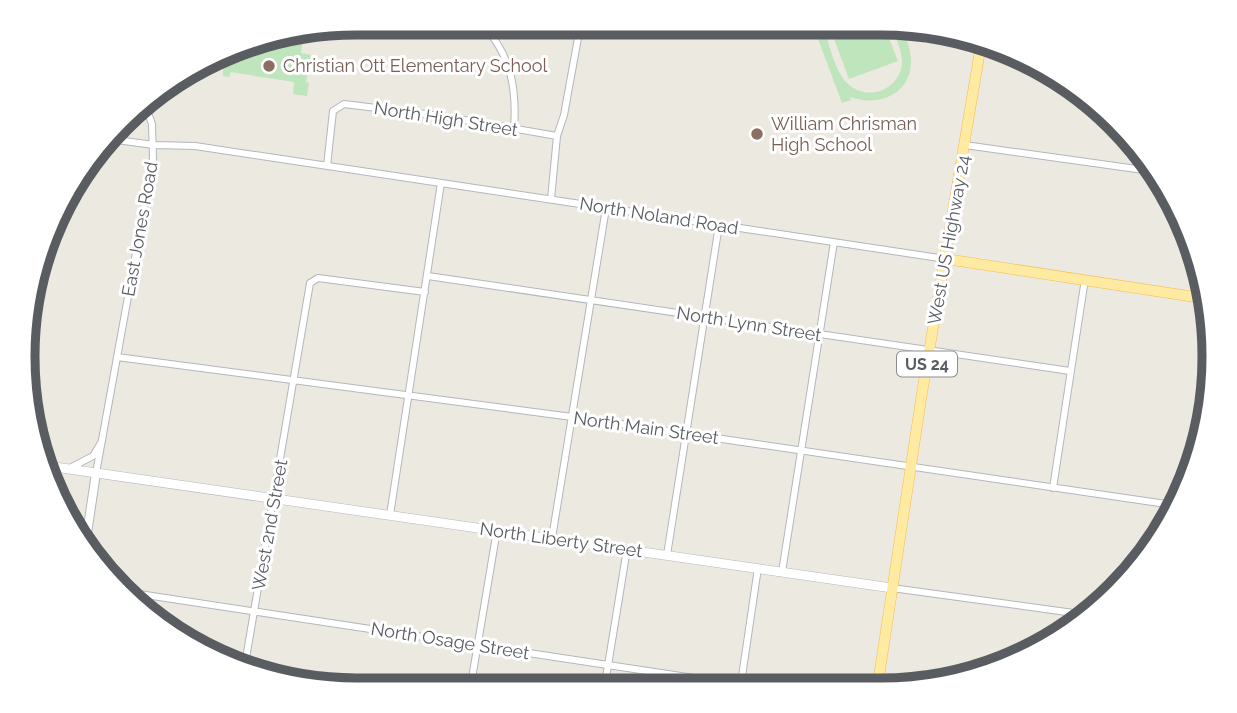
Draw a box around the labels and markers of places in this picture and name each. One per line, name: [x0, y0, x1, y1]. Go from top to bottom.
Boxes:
place label: Christian Ott Elementary School: [283, 55, 547, 76]
marker: Christian Ott Elementary School: [261, 58, 277, 74]
place label: William Chrisman High School: [771, 113, 917, 155]
marker: William Chrisman High School: [749, 126, 765, 142]

